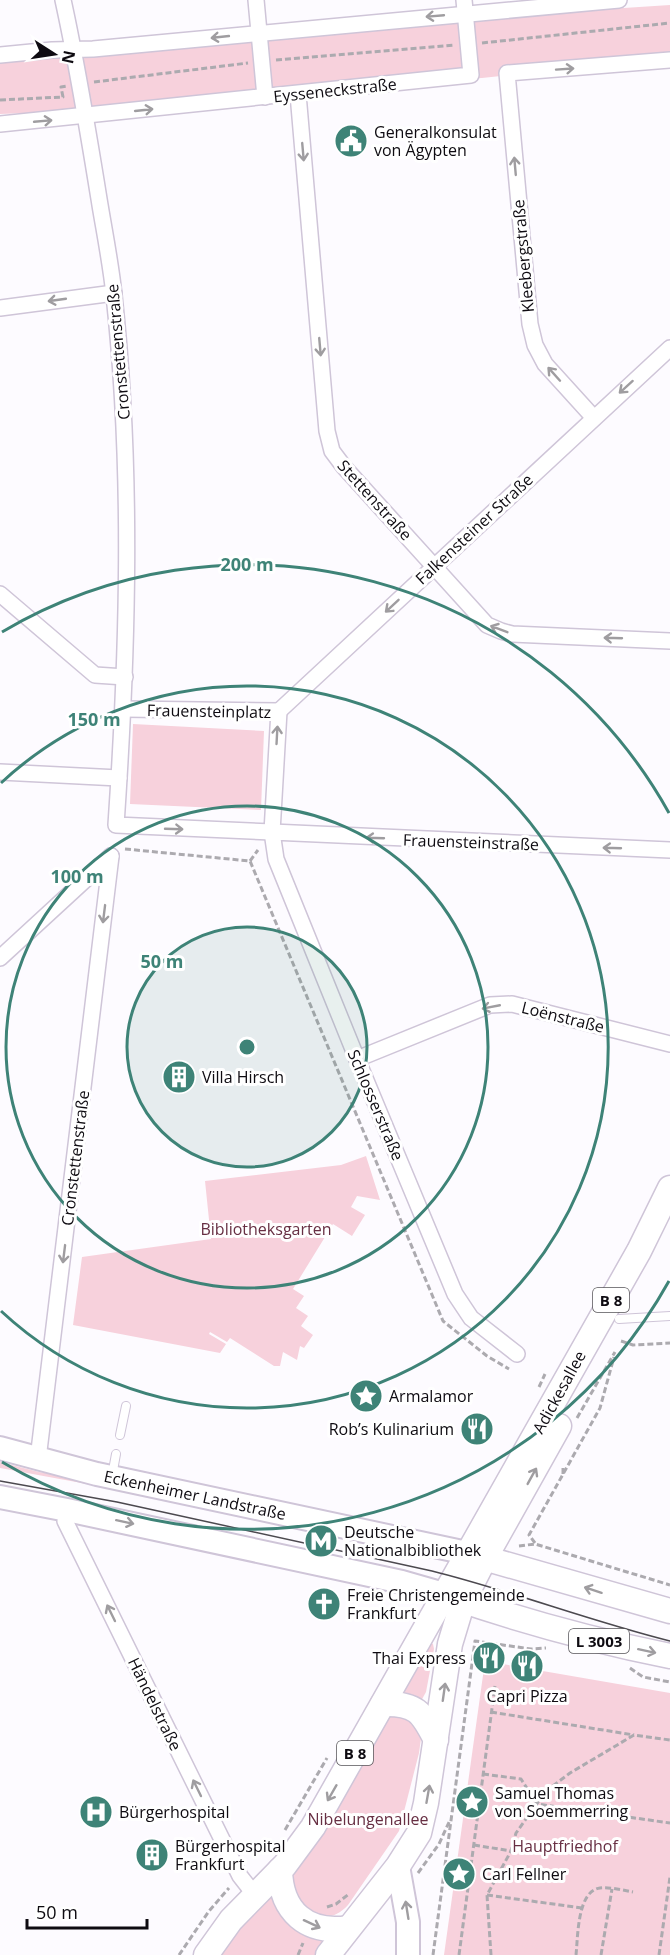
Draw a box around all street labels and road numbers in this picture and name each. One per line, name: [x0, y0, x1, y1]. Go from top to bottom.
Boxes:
street label: Eysseneckstraße: [272, 73, 398, 107]
street label: Kleebergstraße: [507, 198, 539, 314]
street label: Cronstettenstraße: [101, 283, 135, 421]
street label: Stettenstraße: [333, 455, 417, 545]
street label: Falkensteiner Straße: [411, 469, 537, 589]
street label: Frauensteinplatz: [147, 699, 271, 723]
street label: Frauensteinstraße: [403, 829, 539, 855]
street label: Loënstraße: [519, 996, 607, 1038]
street label: Schlosserstraße: [343, 1046, 409, 1164]
street label: Cronstettenstraße: [56, 1089, 94, 1227]
road number: B 8: [593, 1288, 629, 1312]
street label: Adickesallee: [527, 1347, 591, 1437]
street label: Eckenheimer Landstraße: [102, 1465, 288, 1525]
road number: L 3003: [569, 1629, 629, 1653]
street label: Händelstraße: [123, 1654, 187, 1754]
road number: B 8: [337, 1741, 373, 1765]

